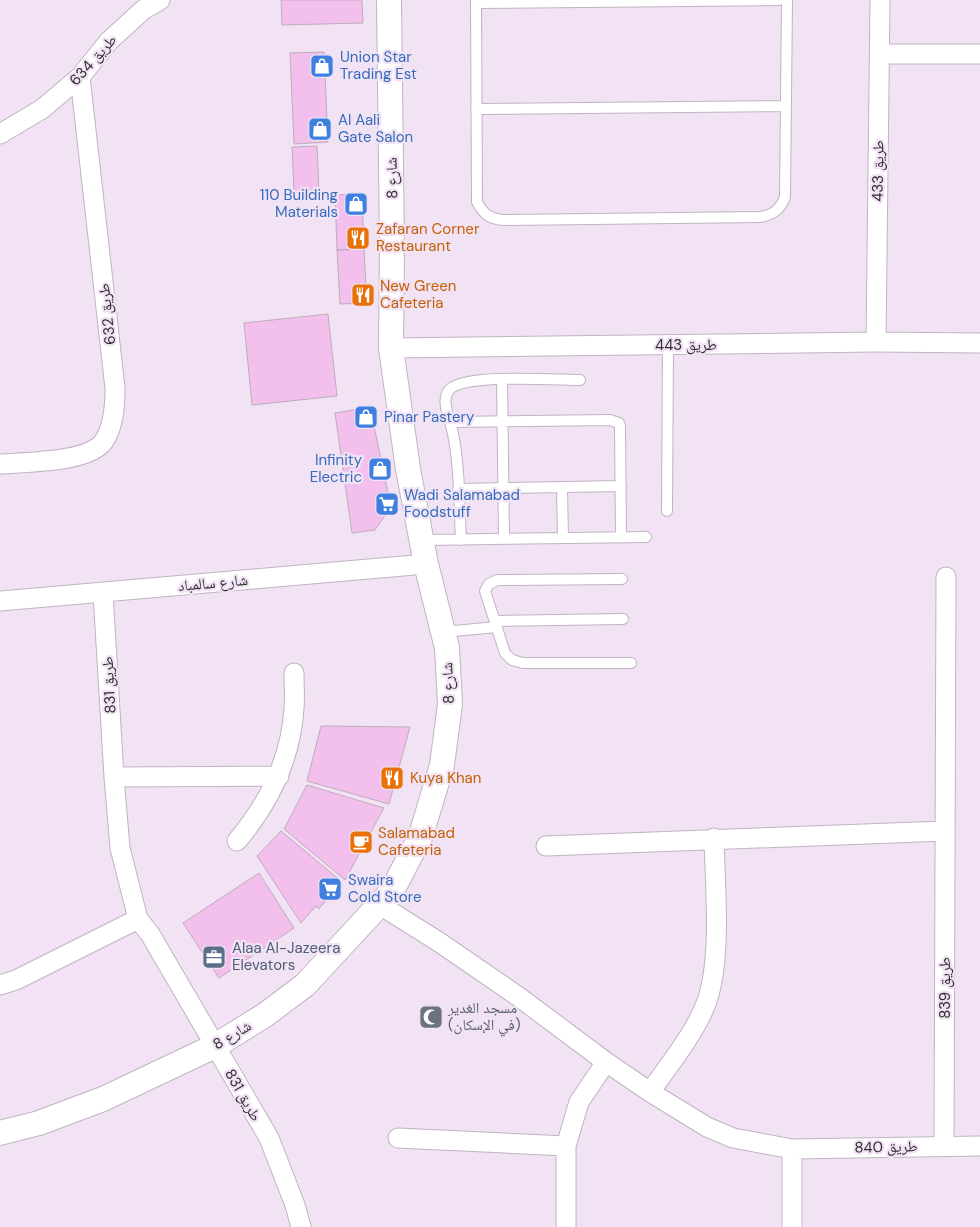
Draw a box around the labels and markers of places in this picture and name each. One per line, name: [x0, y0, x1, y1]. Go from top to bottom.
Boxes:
place label: Union Star Trading Est: [340, 47, 417, 84]
shop icon: Union Star Trading Est: [309, 53, 335, 79]
place label: Al Aali Gate Salon: [338, 110, 413, 147]
shop icon: Al Aali Gate Salon: [307, 116, 333, 142]
place label: 110 Building Materials: [260, 185, 338, 222]
shop icon: 110 Building Materials: [343, 191, 369, 217]
place label: Zafaran Corner Restaurant: [376, 219, 480, 256]
restaurant icon: Zafaran Corner Restaurant: [345, 225, 371, 251]
place label: New Green Cafeteria: [380, 276, 456, 313]
restaurant icon: New Green Cafeteria: [350, 282, 376, 308]
shop icon: Pinar Pastery: [353, 404, 379, 430]
place label: Pinar Pastery: [384, 407, 475, 427]
place label: Infinity Electric: [310, 450, 363, 487]
shop icon: Infinity Electric: [367, 456, 393, 482]
place label: Wadi Salamabad Foodstuff: [404, 485, 520, 522]
supermarket icon: Wadi Salamabad Foodstuff: [374, 491, 400, 517]
restaurant icon: Kuya Khan: [379, 765, 405, 791]
place label: Kuya Khan: [410, 768, 481, 788]
place label: Salamabad Cafeteria: [378, 823, 455, 860]
cafe icon: Salamabad Cafeteria: [348, 829, 374, 855]
place label: Swaira Cold Store: [348, 870, 421, 907]
supermarket icon: Swaira Cold Store: [317, 876, 343, 902]
place label: Alaa Al-Jazeera Elevators: [232, 938, 340, 975]
office icon: Alaa Al-Jazeera Elevators: [201, 944, 227, 970]
place label: مسجد الغدير (في الإسكان): [447, 998, 521, 1037]
mosque icon: مسجد الغدير (في الإسكان): [418, 1004, 444, 1030]

